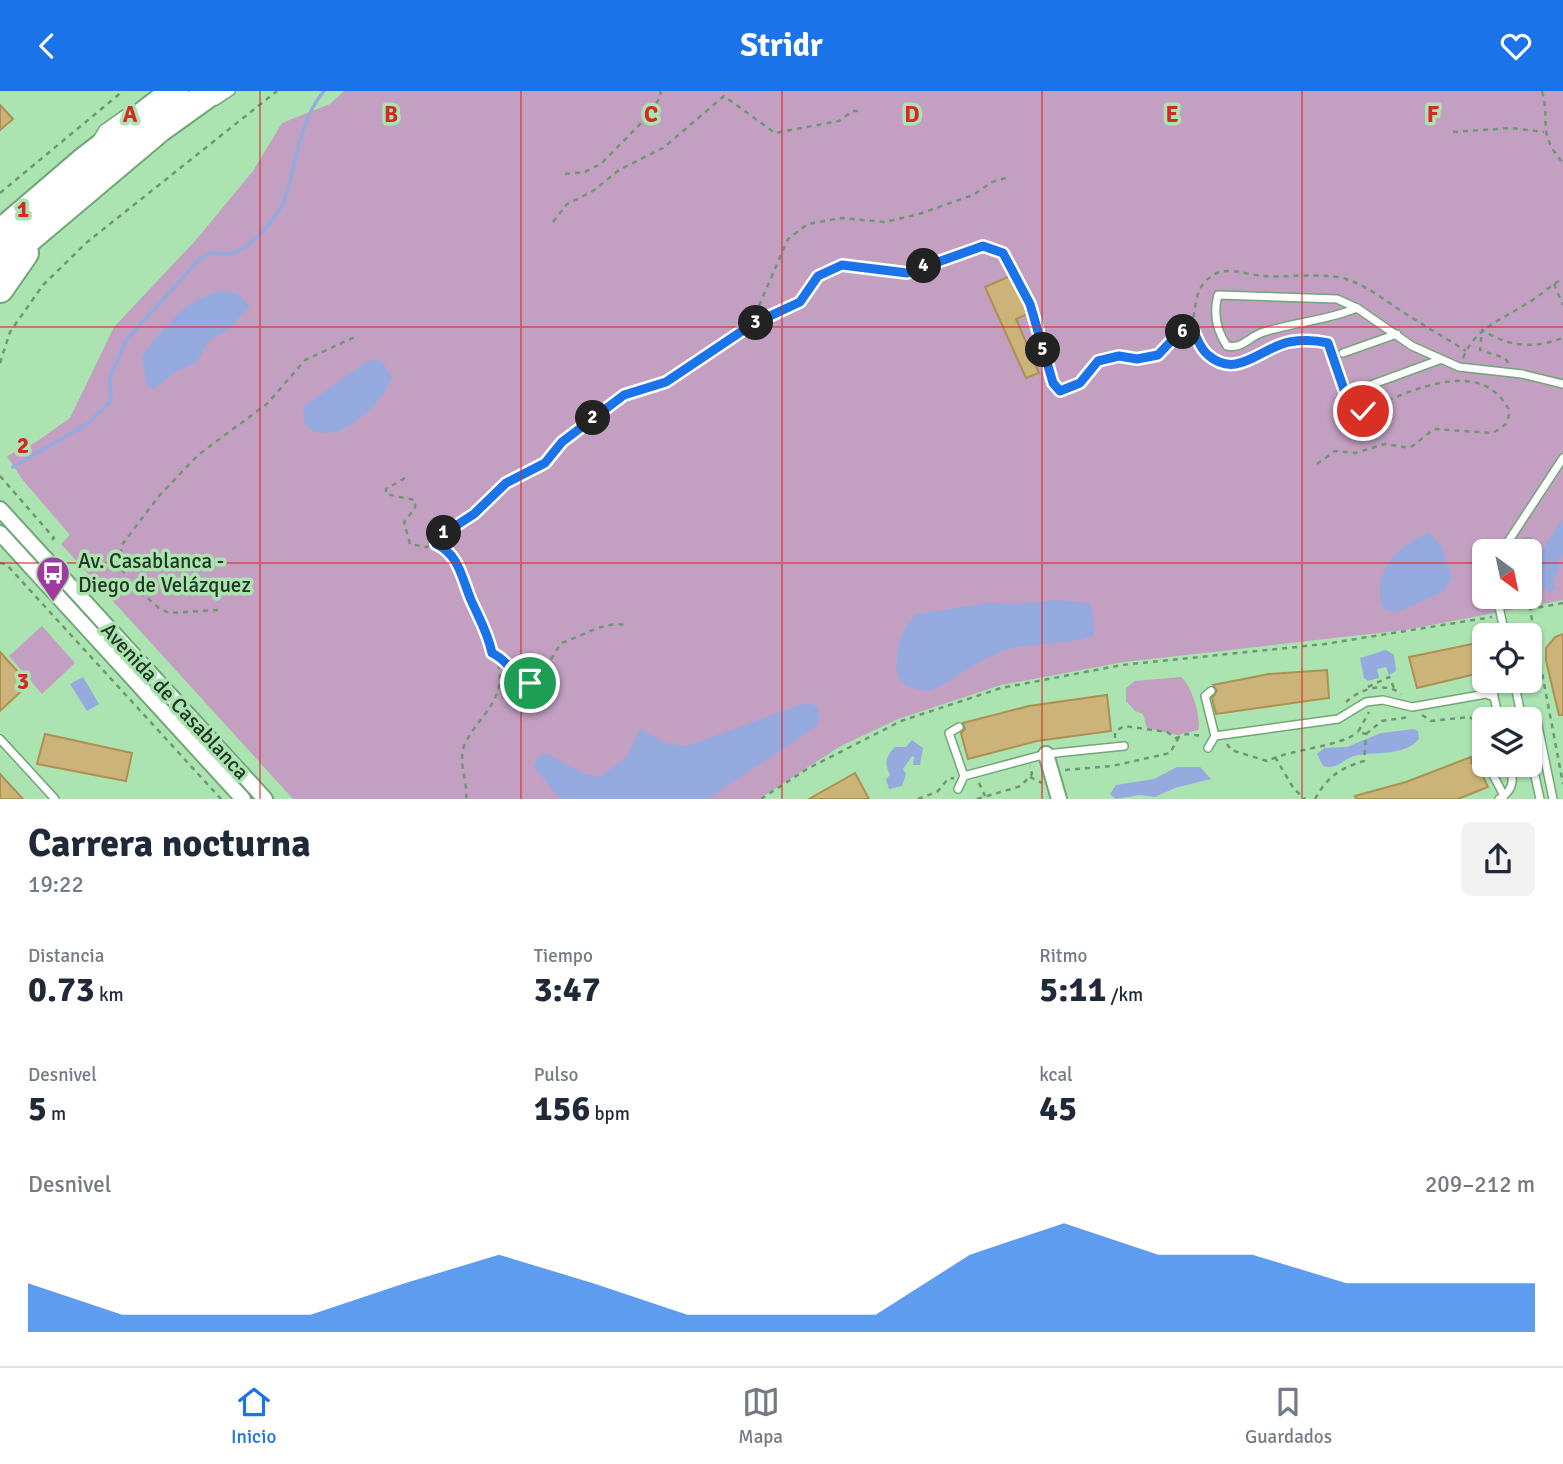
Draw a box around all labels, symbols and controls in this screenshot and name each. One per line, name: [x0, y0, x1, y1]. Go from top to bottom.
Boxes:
text: Stridr: [740, 26, 823, 65]
icon: back: [28, 27, 66, 65]
icon: heart: [1497, 27, 1535, 65]
text: A: [123, 100, 138, 129]
text: B: [384, 100, 398, 129]
text: C: [644, 100, 658, 129]
text: D: [904, 100, 920, 129]
text: E: [1165, 100, 1179, 129]
text: F: [1427, 100, 1439, 129]
text: 1: [17, 195, 29, 224]
pin: 4: [906, 249, 942, 283]
text: 4: [918, 253, 929, 277]
pin: 3: [738, 306, 774, 341]
text: 3: [750, 310, 761, 334]
pin: 6: [1166, 315, 1200, 349]
text: 6: [1177, 319, 1188, 343]
pin: 5: [1026, 333, 1060, 367]
text: 5: [1037, 337, 1048, 361]
pin: [1333, 381, 1393, 441]
icon: check: [1344, 392, 1382, 430]
pin: 2: [576, 401, 610, 435]
text: 2: [587, 405, 598, 429]
text: 2: [17, 431, 29, 460]
pin: 1: [426, 515, 462, 551]
text: 1: [438, 520, 449, 544]
north arrow: [1472, 539, 1542, 609]
map controls: [1472, 539, 1542, 777]
place label: Av. Casablanca - Diego de Velázquez: [78, 548, 251, 598]
bus stop icon: Av. Casablanca - Diego de Velázquez: [34, 554, 72, 603]
street label: Avenida de Casablanca: [96, 617, 254, 785]
button: locate: [1472, 623, 1542, 693]
pin: [500, 653, 560, 713]
icon: arrive: [511, 664, 549, 702]
text: 3: [17, 667, 29, 696]
button: layers: [1472, 707, 1542, 777]
text: Carrera nocturna: [28, 820, 311, 867]
button: share: [1461, 822, 1535, 896]
text: 19:22: [28, 870, 84, 899]
text: Distancia: [28, 944, 104, 968]
text: Tiempo: [534, 944, 593, 968]
text: Ritmo: [1039, 944, 1087, 968]
text: 0.73: [28, 968, 95, 1011]
text: 3:47: [534, 968, 601, 1011]
text: 5:11: [1039, 968, 1106, 1011]
text: km: [95, 983, 124, 1007]
text: /km: [1106, 983, 1143, 1007]
text: Desnivel: [28, 1063, 97, 1087]
text: Pulso: [534, 1063, 578, 1087]
text: kcal: [1039, 1063, 1073, 1087]
text: 5: [28, 1087, 47, 1130]
text: 156: [534, 1087, 590, 1130]
text: 45: [1039, 1087, 1077, 1130]
text: m: [47, 1102, 66, 1126]
text: bpm: [590, 1102, 630, 1126]
text: Desnivel: [28, 1170, 111, 1199]
text: 209–212 m: [1425, 1170, 1535, 1199]
tab: Inicio: [231, 1383, 276, 1449]
tab: Mapa: [738, 1383, 783, 1449]
tab: Guardados: [1245, 1383, 1332, 1449]

